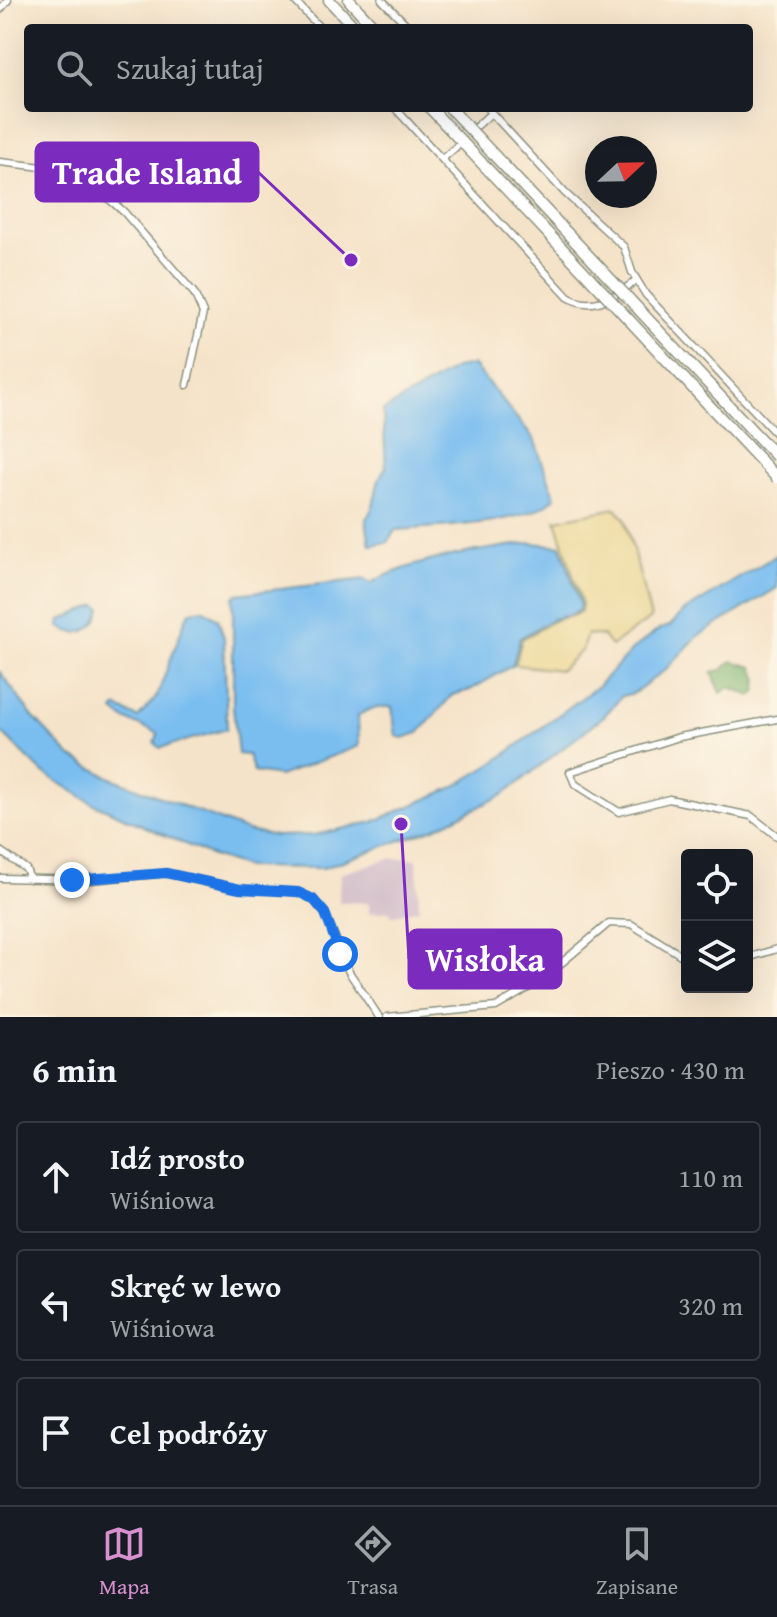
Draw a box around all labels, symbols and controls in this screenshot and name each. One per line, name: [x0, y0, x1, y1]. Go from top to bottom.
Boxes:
search box: [24, 24, 753, 112]
icon: search: [52, 46, 96, 90]
text: Szukaj tutaj: [116, 46, 264, 90]
north arrow: [585, 136, 657, 208]
callout: Trade Island: [36, 143, 258, 201]
text: Trade Island: [52, 147, 243, 196]
map controls: [681, 849, 753, 993]
button: locate: [681, 849, 753, 921]
route end: [54, 862, 90, 898]
button: layers: [681, 921, 753, 993]
callout: Wisłoka: [409, 930, 561, 988]
text: Wisłoka: [425, 934, 546, 983]
route start: [322, 936, 358, 972]
text: 6 min: [32, 1045, 117, 1094]
text: Pieszo · 430 m: [596, 1050, 745, 1089]
text: Idź prosto: [110, 1136, 245, 1180]
icon: ahead: [34, 1155, 78, 1199]
text: 110 m: [678, 1158, 743, 1197]
text: Wiśniowa: [110, 1180, 215, 1219]
text: Skręć w lewo: [110, 1264, 281, 1308]
icon: left: [34, 1283, 78, 1327]
text: 320 m: [678, 1286, 743, 1325]
text: Wiśniowa: [110, 1308, 215, 1347]
icon: arrive: [34, 1411, 78, 1455]
text: Cel podróży: [110, 1411, 267, 1455]
tab: Mapa: [99, 1522, 150, 1602]
tab: Trasa: [348, 1522, 398, 1602]
tab: Zapisane: [596, 1522, 678, 1602]

